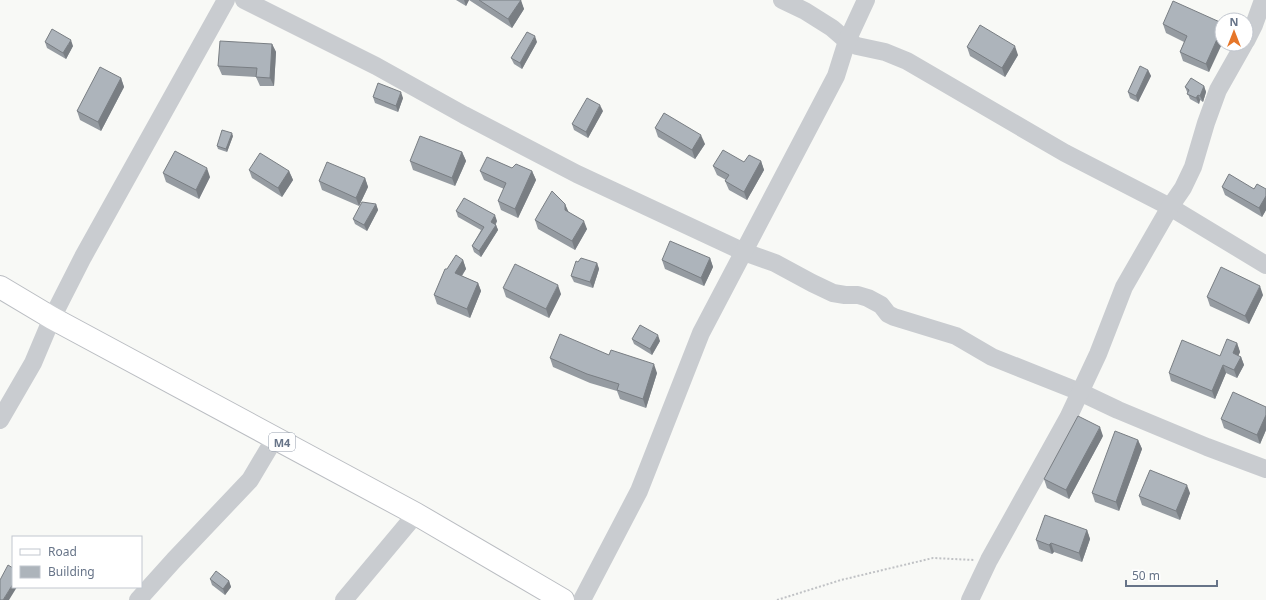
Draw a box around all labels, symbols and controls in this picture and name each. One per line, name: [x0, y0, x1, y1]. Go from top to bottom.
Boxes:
north arrow: [1214, 12, 1254, 52]
text: N: [1230, 14, 1238, 29]
road number: M4: [269, 433, 295, 451]
legend: [12, 536, 142, 588]
text: Road: [48, 543, 77, 560]
scale bar: [1126, 562, 1217, 588]
text: Building: [48, 563, 95, 580]
text: 50 m: [1132, 567, 1160, 584]

